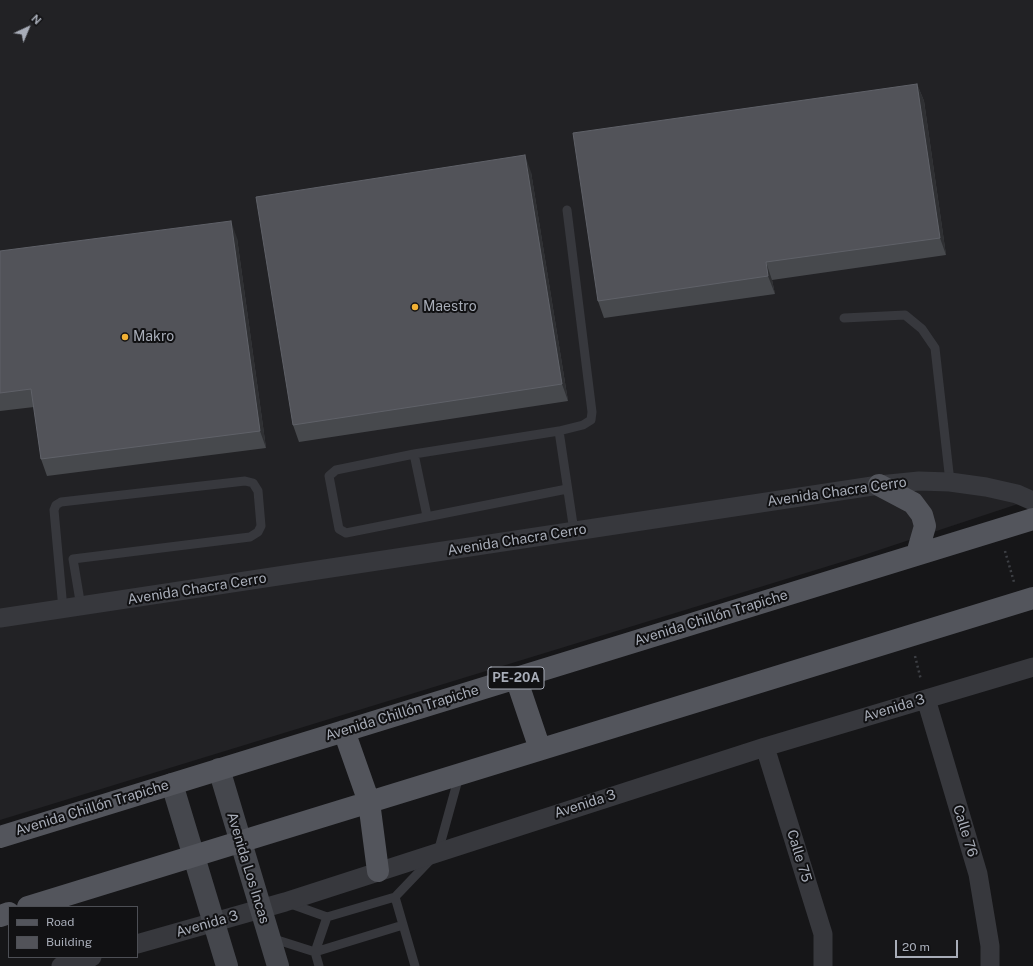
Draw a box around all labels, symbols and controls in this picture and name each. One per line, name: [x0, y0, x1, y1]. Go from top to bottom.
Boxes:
north arrow: [8, 8, 48, 48]
text: N: [29, 12, 44, 27]
place label: Maestro: [423, 299, 477, 315]
marker: Maestro: [410, 302, 420, 312]
place label: Makro: [133, 329, 174, 345]
marker: Makro: [120, 332, 130, 342]
street label: Avenida Chacra Cerro: [766, 474, 908, 510]
street label: Avenida Chacra Cerro: [446, 521, 588, 559]
street label: Avenida Chacra Cerro: [126, 570, 268, 608]
street label: Avenida Chillón Trapiche: [632, 587, 790, 649]
road number: PE-20A: [488, 667, 544, 689]
street label: Avenida Chillón Trapiche: [323, 682, 481, 744]
street label: Avenida 3: [861, 691, 927, 725]
street label: Avenida Chillón Trapiche: [13, 777, 171, 839]
street label: Avenida 3: [552, 786, 618, 822]
street label: Calle 76: [949, 803, 981, 859]
street label: Avenida Los Incas: [223, 810, 273, 926]
street label: Calle 75: [783, 828, 815, 884]
legend: [8, 906, 138, 958]
street label: Avenida 3: [174, 907, 240, 941]
text: Road: [46, 915, 74, 929]
scale bar: [897, 932, 960, 958]
text: Building: [46, 935, 92, 949]
text: 20 m: [902, 940, 930, 954]

